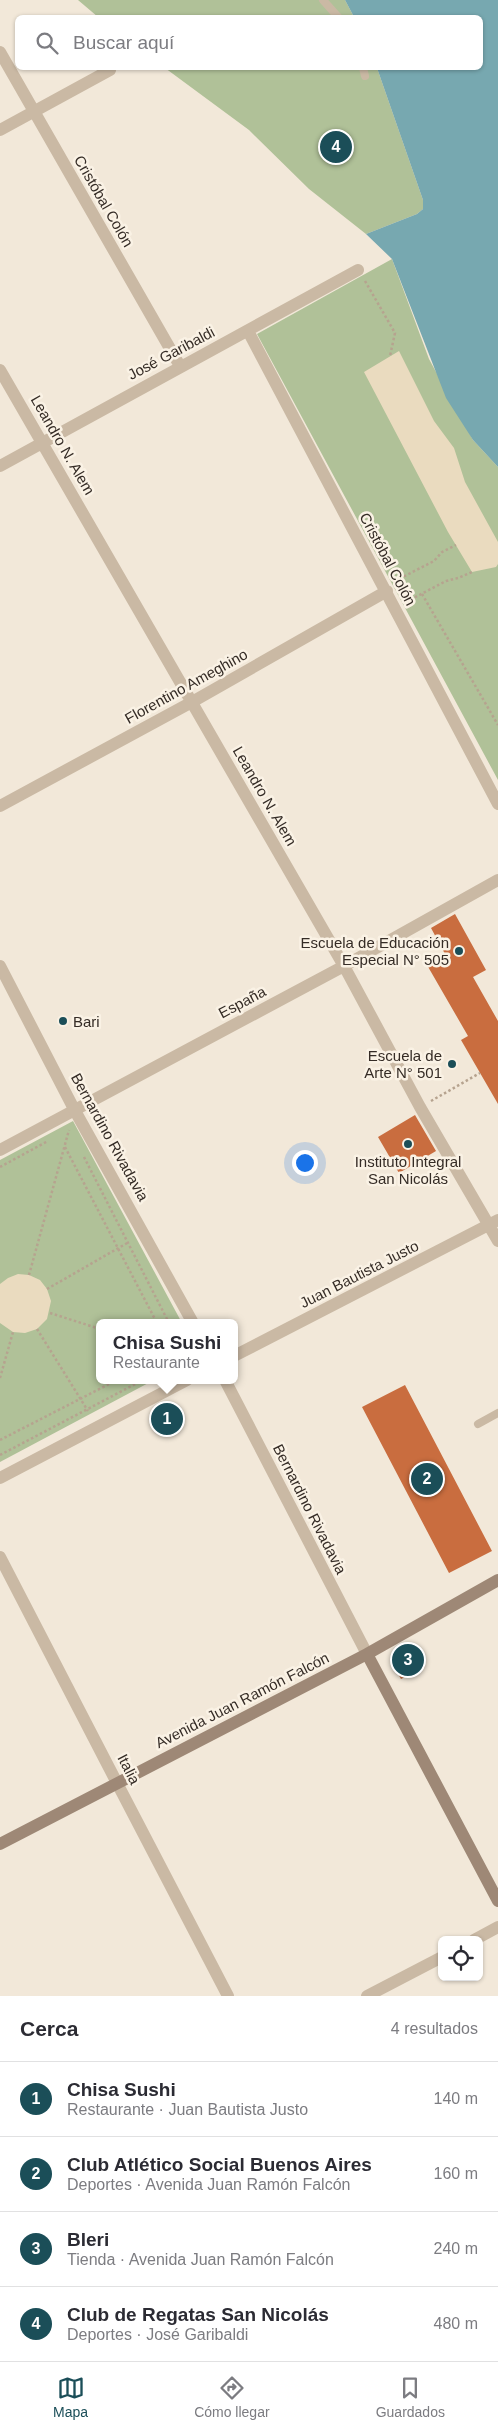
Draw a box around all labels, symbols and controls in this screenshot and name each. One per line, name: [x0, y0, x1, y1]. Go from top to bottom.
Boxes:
search box: [15, 15, 483, 70]
icon: search: [33, 29, 61, 57]
text: Buscar aquí: [73, 32, 174, 53]
pin: 4: [320, 128, 352, 166]
street label: Cristóbal Colón: [71, 152, 137, 250]
street label: José Garibaldi: [125, 323, 217, 383]
street label: Leandro N. Alem: [28, 392, 98, 498]
street label: Cristóbal Colón: [356, 510, 420, 608]
street label: Florentino Ameghino: [122, 645, 250, 727]
street label: Leandro N. Alem: [230, 743, 300, 849]
place label: Escuela de Educación Especial N° 505: [301, 934, 449, 968]
marker: Escuela de Educación Especial N° 505: [453, 945, 465, 957]
street label: España: [216, 982, 269, 1021]
place label: Bari: [73, 1013, 100, 1030]
marker: Bari: [57, 1015, 69, 1027]
place label: Escuela de Arte N° 501: [364, 1047, 442, 1081]
marker: Escuela de Arte N° 501: [446, 1058, 458, 1070]
street label: Bernardino Rivadavia: [68, 1070, 153, 1204]
marker: Instituto Integral San Nicolás: [402, 1138, 414, 1150]
your location: [292, 1150, 318, 1176]
place label: Instituto Integral San Nicolás: [355, 1153, 461, 1187]
street label: Juan Bautista Justo: [297, 1237, 421, 1311]
popup: [96, 1319, 238, 1384]
text: Chisa Sushi: [113, 1332, 221, 1353]
text: Restaurante: [113, 1354, 200, 1371]
pin: 1: [151, 1400, 183, 1438]
street label: Bernardino Rivadavia: [270, 1441, 350, 1577]
pin: 2: [411, 1460, 443, 1498]
pin: 3: [392, 1641, 424, 1679]
street label: Avenida Juan Ramón Falcón: [152, 1649, 332, 1751]
street label: Italia: [114, 1751, 144, 1788]
map controls: [438, 1936, 483, 1981]
button: locate: [438, 1936, 483, 1981]
text: Cerca: [20, 2017, 78, 2040]
text: 4 resultados: [391, 2020, 478, 2037]
text: Chisa Sushi: [67, 2079, 176, 2100]
text: 1: [32, 2090, 40, 2107]
text: 140 m: [434, 2090, 478, 2107]
text: Restaurante · Juan Bautista Justo: [67, 2101, 308, 2118]
text: Club Atlético Social Buenos Aires: [67, 2154, 372, 2175]
text: 2: [32, 2165, 40, 2182]
text: 160 m: [434, 2165, 478, 2182]
text: Deportes · Avenida Juan Ramón Falcón: [67, 2176, 350, 2193]
text: Bleri: [67, 2229, 109, 2250]
text: 3: [32, 2240, 40, 2257]
text: 240 m: [434, 2240, 478, 2257]
text: Tienda · Avenida Juan Ramón Falcón: [67, 2251, 334, 2268]
text: Club de Regatas San Nicolás: [67, 2304, 329, 2325]
text: 4: [32, 2315, 40, 2332]
text: 480 m: [434, 2315, 478, 2332]
text: Deportes · José Garibaldi: [67, 2326, 248, 2343]
tab: Mapa: [53, 2374, 88, 2420]
tab: Cómo llegar: [194, 2374, 270, 2420]
tab: Guardados: [376, 2374, 445, 2420]

